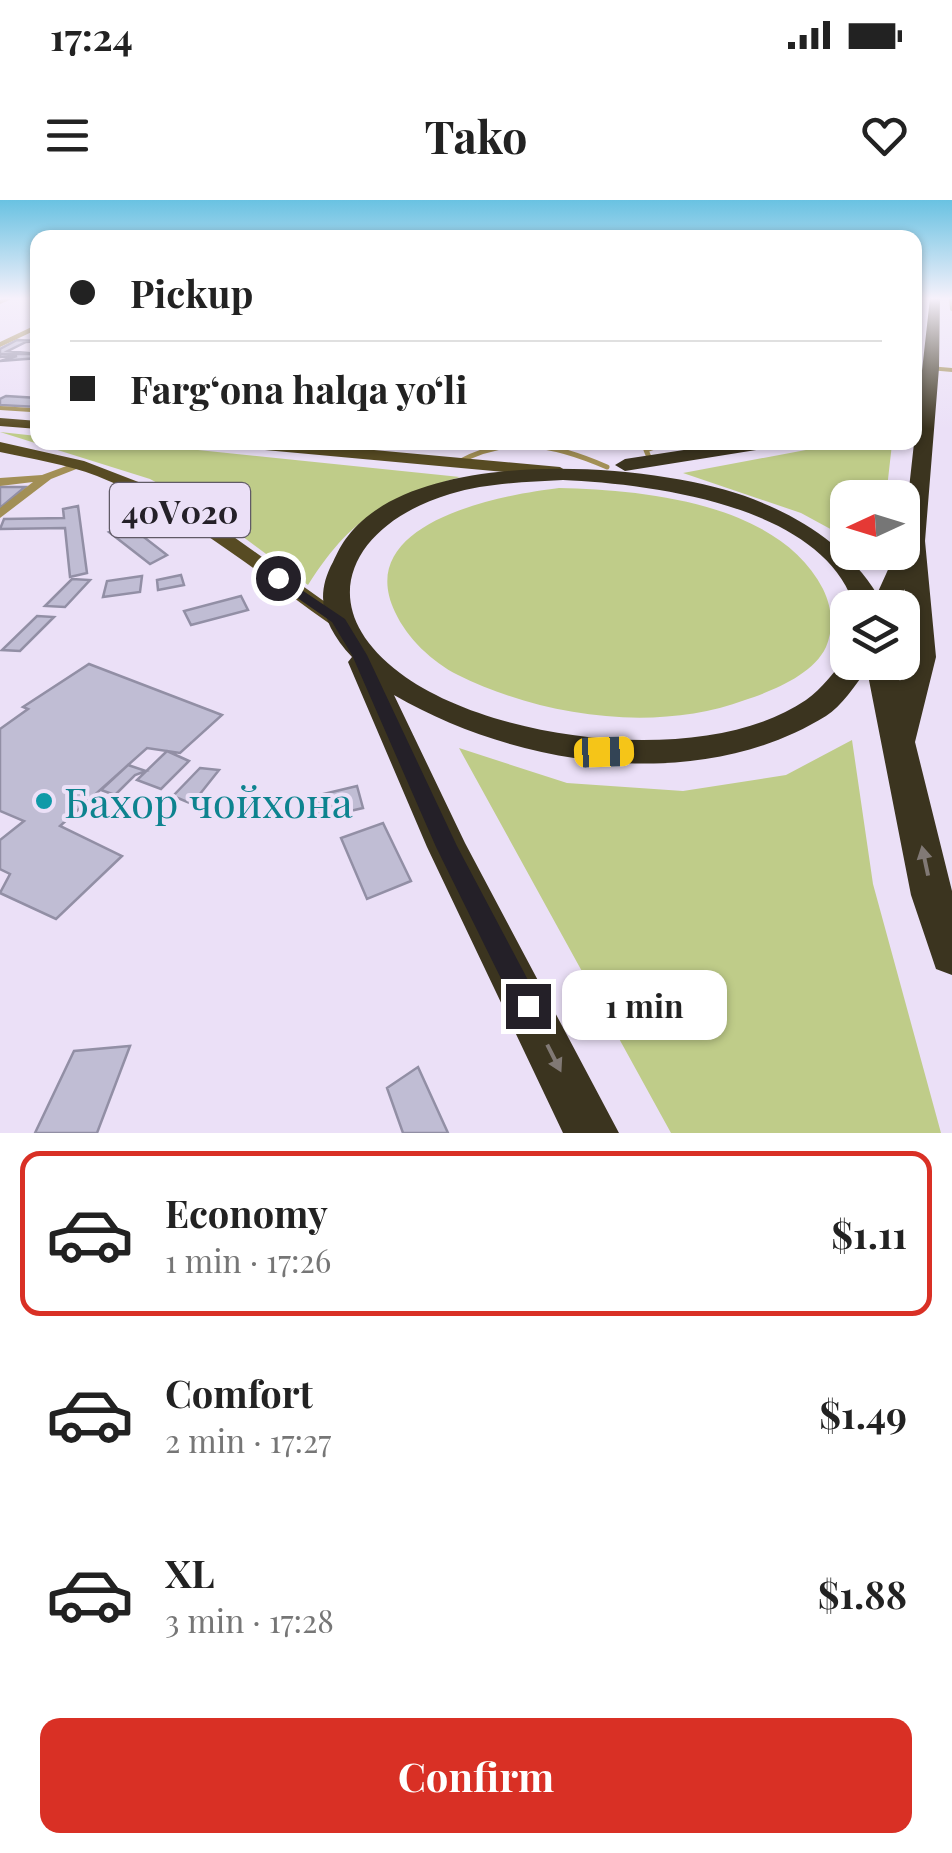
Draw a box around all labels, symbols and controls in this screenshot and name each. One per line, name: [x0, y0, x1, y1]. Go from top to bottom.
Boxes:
text: 17:24: [50, 10, 133, 61]
text: Tako: [425, 105, 527, 165]
icon: menu: [40, 108, 95, 163]
icon: heart: [857, 108, 912, 163]
text: Pickup: [130, 267, 253, 318]
text: Farg‘ona halqa yo‘li: [130, 363, 467, 414]
north arrow: [830, 480, 920, 570]
map controls: [830, 480, 920, 680]
road number: 40V020: [110, 483, 250, 537]
route start: [256, 556, 301, 601]
button: layers: [830, 590, 920, 680]
car: [573, 736, 635, 768]
place label: Бахор чойхона: [64, 773, 353, 829]
marker: Бахор чойхона: [33, 790, 55, 812]
one-way arrow: [916, 845, 932, 876]
callout: 1 min: [563, 971, 728, 1041]
text: 1 min: [605, 983, 684, 1026]
route end: [506, 984, 551, 1029]
one-way arrow: [545, 1044, 562, 1073]
text: Economy: [165, 1187, 328, 1238]
icon: car: [45, 1189, 135, 1279]
text: $1.11: [831, 1208, 907, 1259]
text: 1 min · 17:26: [165, 1238, 331, 1281]
text: Comfort: [165, 1367, 313, 1418]
icon: car: [45, 1369, 135, 1459]
text: $1.49: [819, 1388, 907, 1439]
text: 2 min · 17:27: [165, 1418, 331, 1461]
text: XL: [165, 1547, 214, 1598]
icon: car: [45, 1549, 135, 1639]
text: $1.88: [818, 1568, 907, 1619]
text: 3 min · 17:28: [165, 1598, 334, 1641]
button: Confirm: [40, 1718, 912, 1833]

